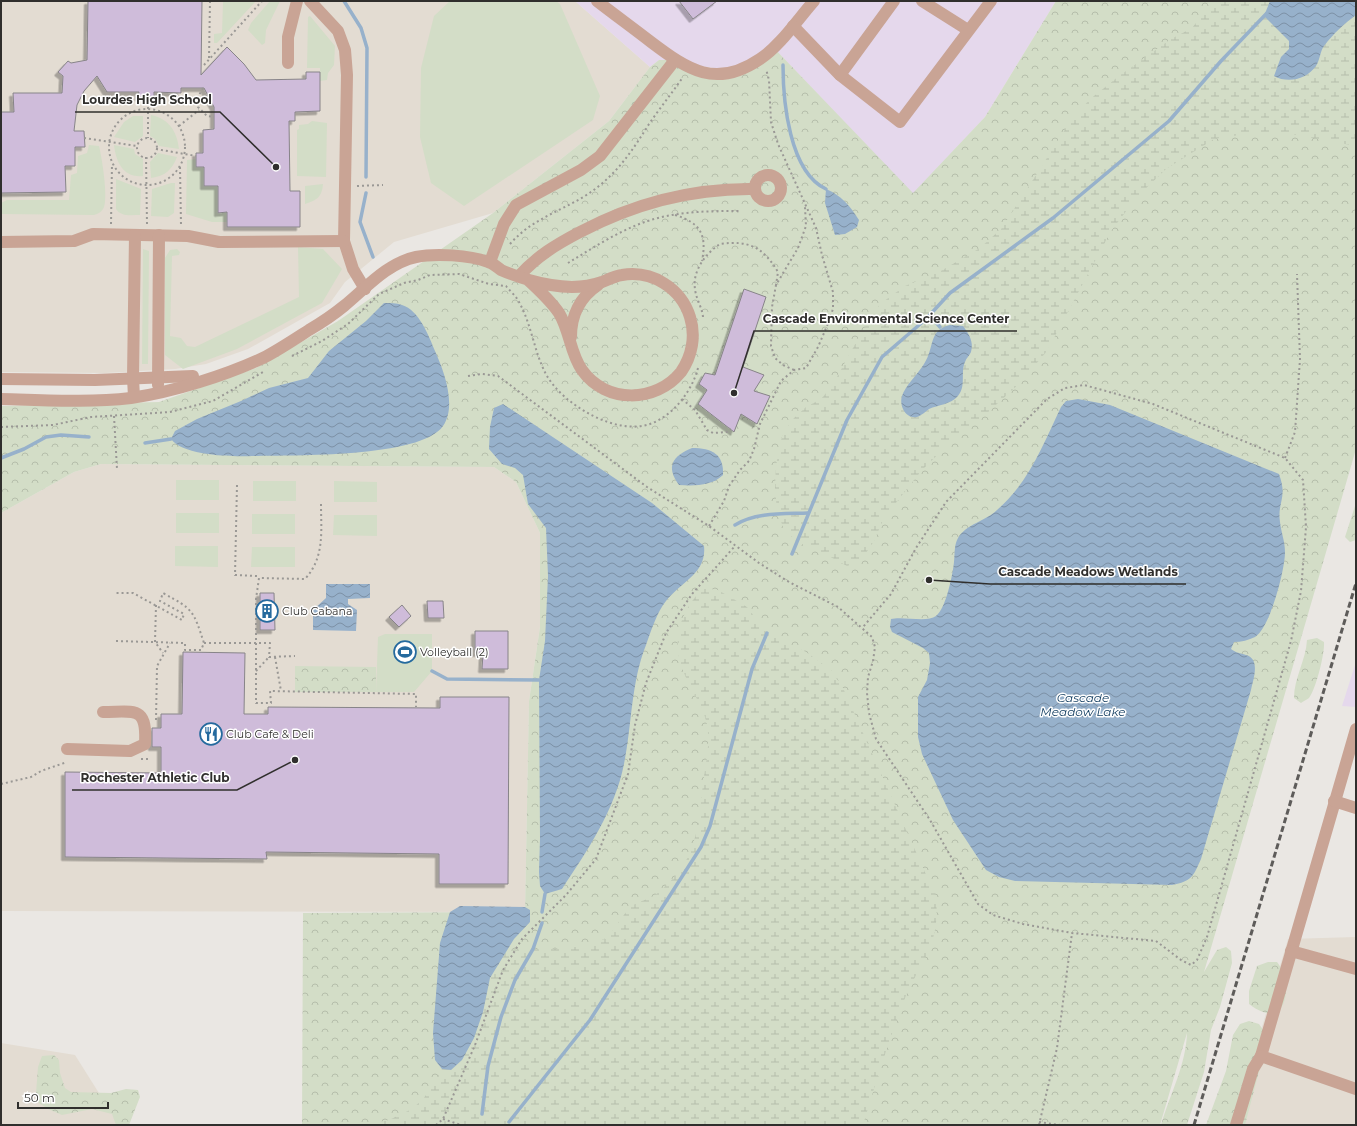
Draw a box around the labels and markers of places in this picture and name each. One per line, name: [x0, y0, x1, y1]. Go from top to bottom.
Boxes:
callout: Lourdes High School: [75, 88, 220, 112]
callout: Cascade Environmental Science Center: [754, 307, 1017, 331]
callout: Cascade Meadows Wetlands: [990, 560, 1186, 584]
building icon: Club Cabana: [254, 598, 280, 624]
place label: Club Cabana: [282, 604, 353, 618]
sports icon: Volleyball (2): [392, 639, 418, 665]
place label: Volleyball (2): [420, 645, 489, 659]
restaurant icon: Club Cafe & Deli: [198, 721, 224, 747]
place label: Club Cafe & Deli: [226, 727, 314, 741]
callout: Rochester Athletic Club: [72, 766, 237, 790]

